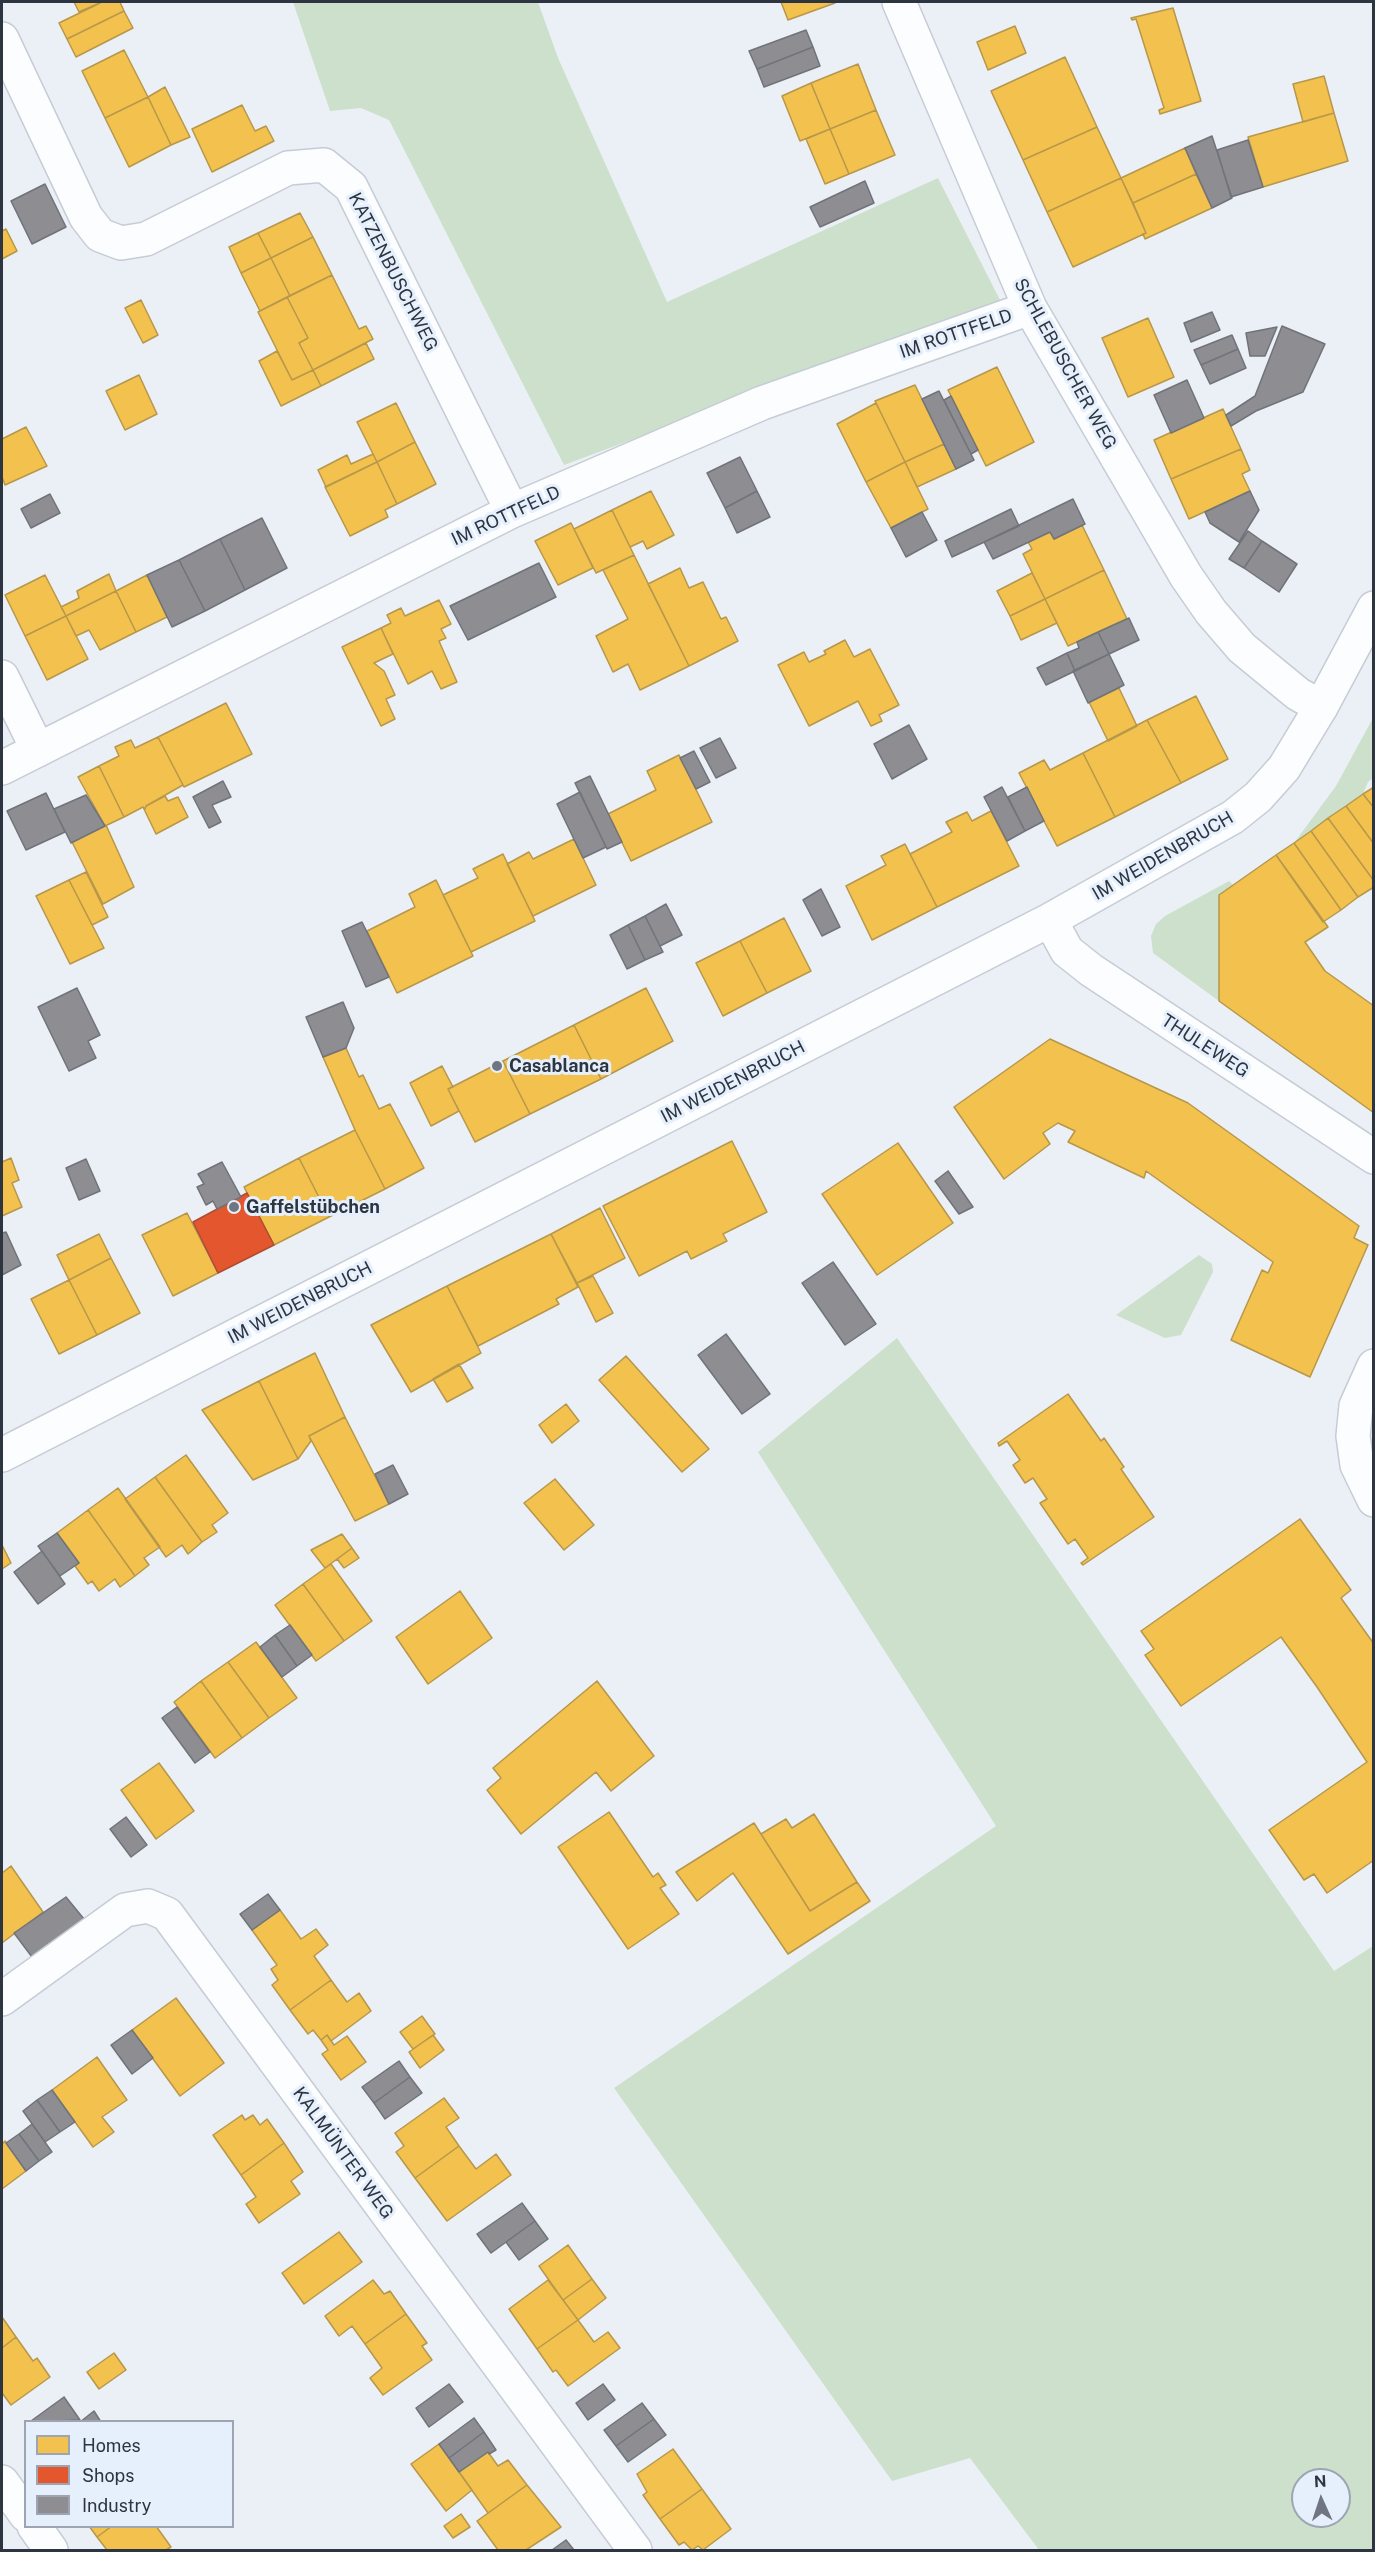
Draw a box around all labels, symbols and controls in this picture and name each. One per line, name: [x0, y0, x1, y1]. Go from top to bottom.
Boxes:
street label: KATZENBUSCHWEG: [344, 189, 442, 355]
street label: SCHLEBUSCHER WEG: [1009, 275, 1121, 453]
street label: IM ROTTFELD: [897, 305, 1015, 363]
street label: IM ROTTFELD: [448, 481, 564, 551]
street label: IM WEIDENBRUCH: [1089, 807, 1237, 905]
street label: THULEWEG: [1157, 1010, 1253, 1082]
street label: IM WEIDENBRUCH: [657, 1036, 809, 1128]
place label: Casablanca: [509, 1055, 609, 1077]
marker: Casablanca: [490, 1059, 504, 1073]
place label: Gaffelstübchen: [246, 1196, 380, 1218]
marker: Gaffelstübchen: [227, 1200, 241, 1214]
street label: IM WEIDENBRUCH: [224, 1257, 376, 1349]
street label: KALMÜNTER WEG: [288, 2083, 398, 2223]
legend: [24, 2420, 234, 2528]
text: Homes: [82, 2435, 141, 2456]
text: Shops: [82, 2465, 134, 2486]
north arrow: [1291, 2468, 1351, 2528]
text: N: [1313, 2472, 1327, 2491]
text: Industry: [82, 2495, 151, 2516]

